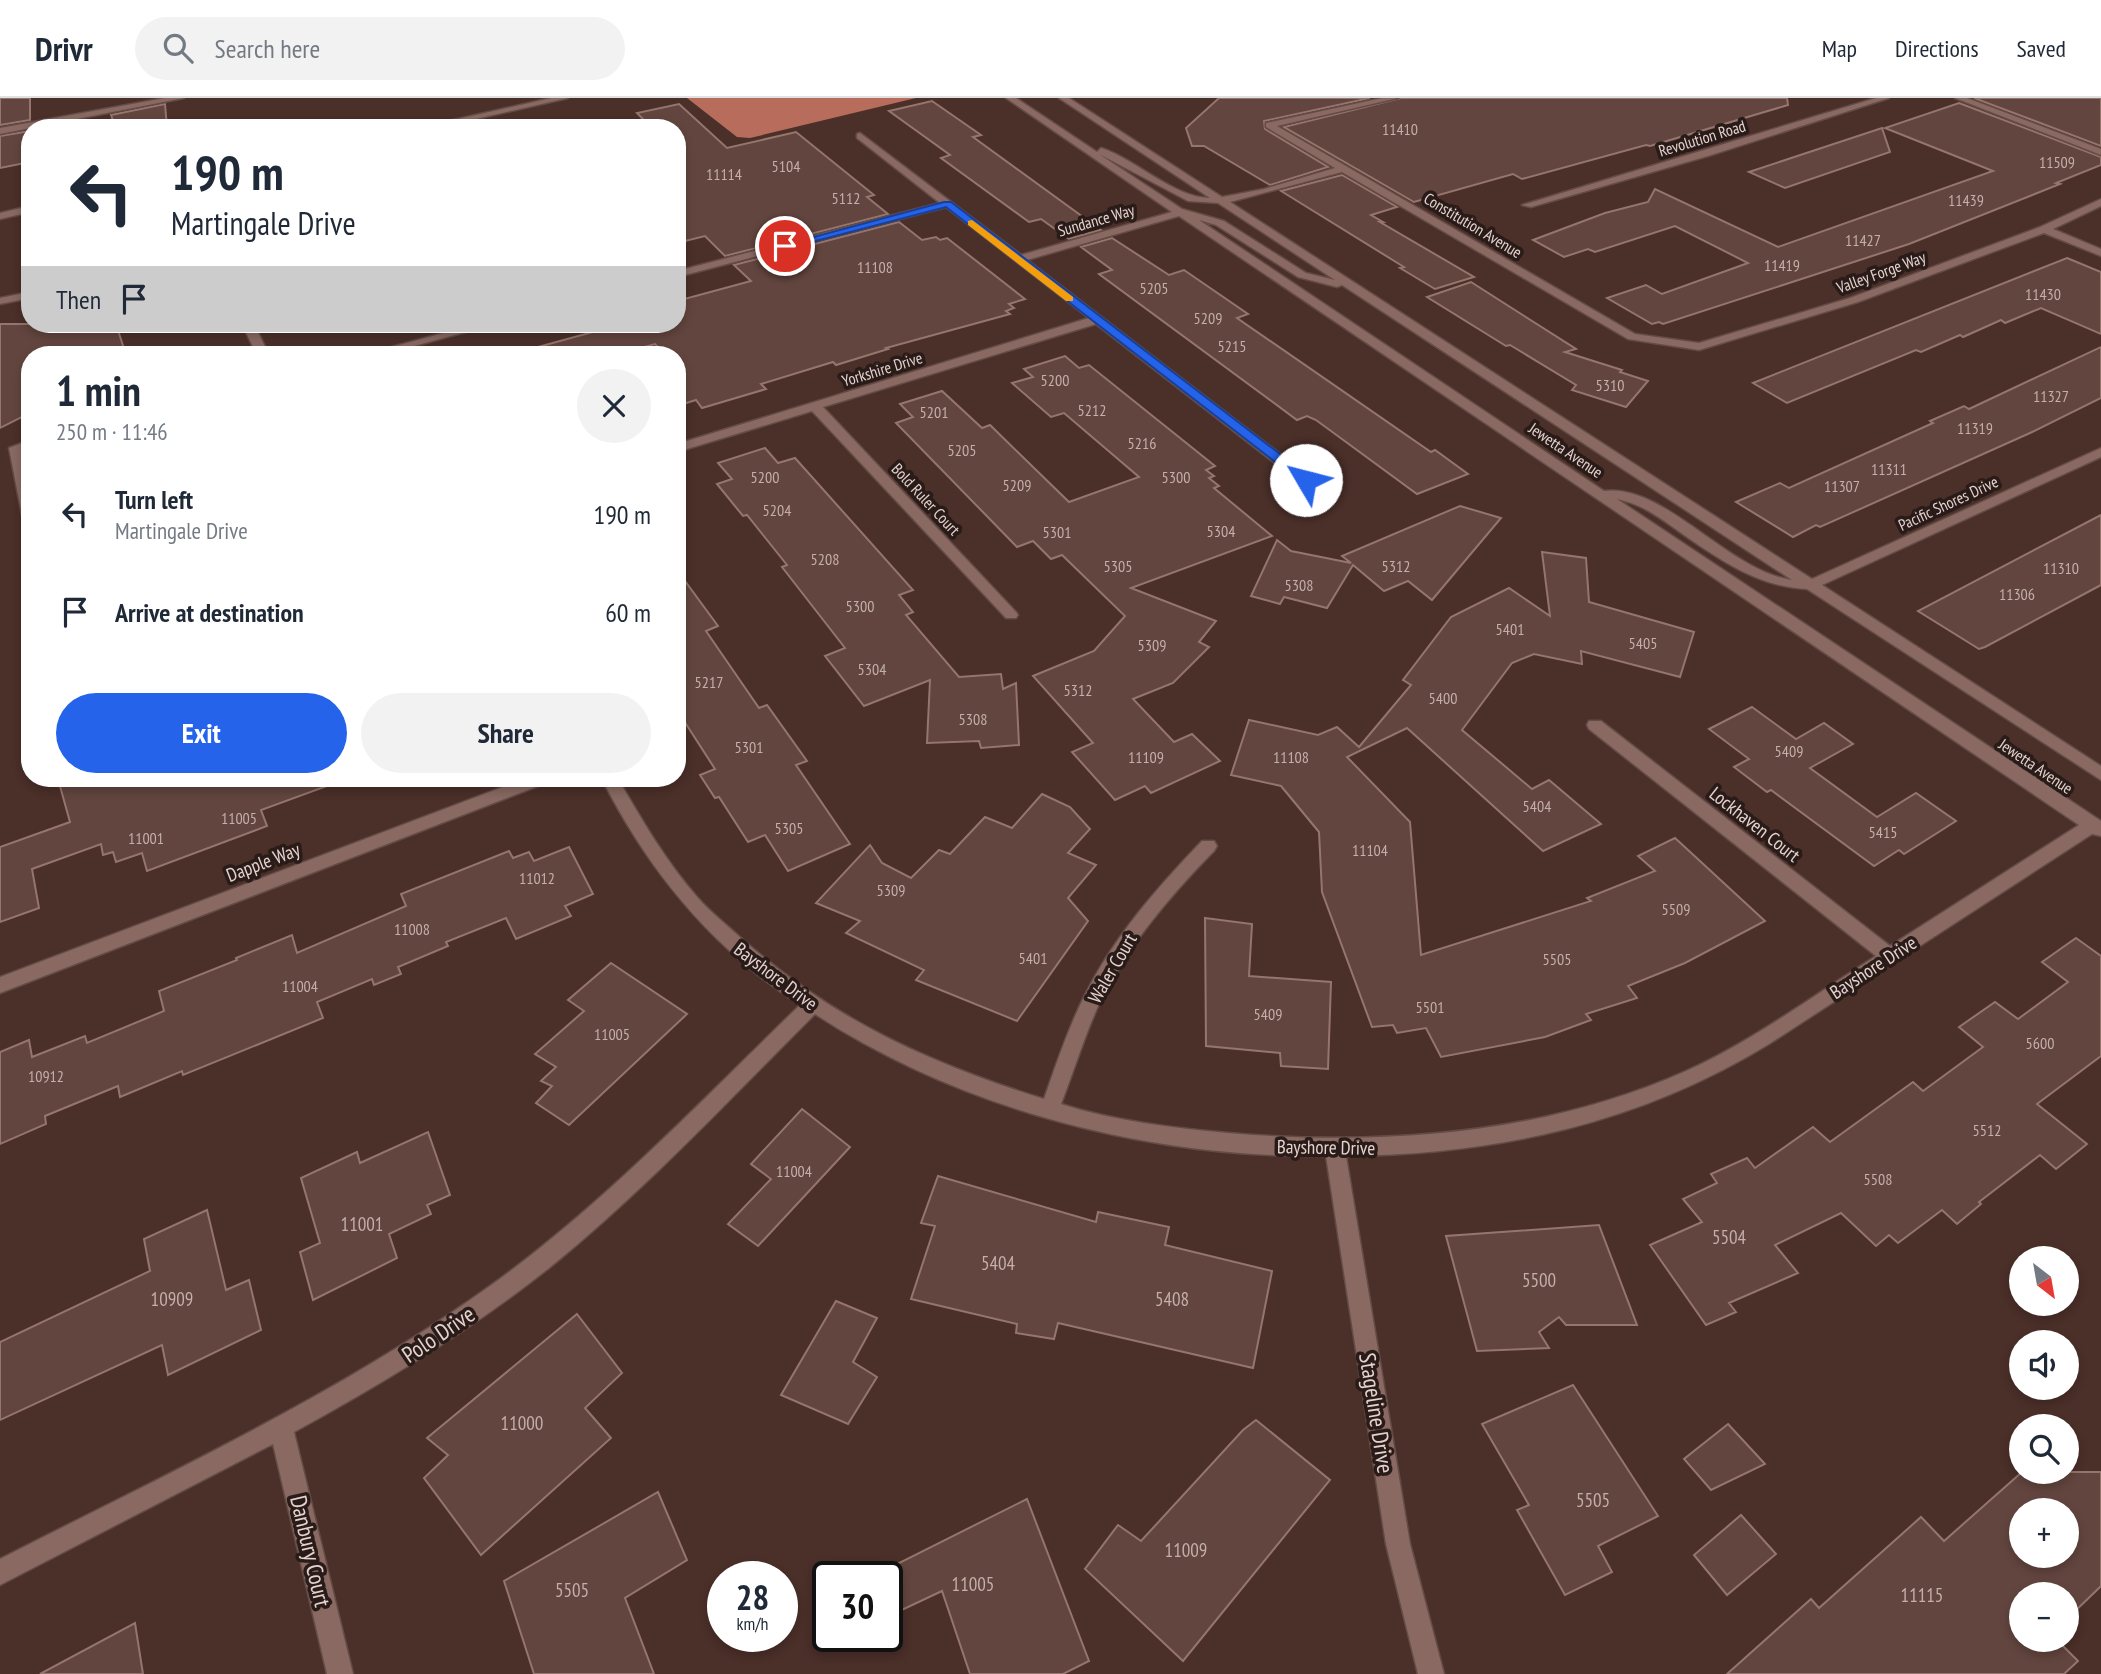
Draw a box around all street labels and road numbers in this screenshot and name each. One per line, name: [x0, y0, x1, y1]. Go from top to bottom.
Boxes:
street label: Revolution Road: [1656, 115, 1748, 161]
street label: Constitution Avenue: [1420, 188, 1526, 262]
street label: Sundance Way: [1055, 200, 1137, 240]
street label: Valley Forge Way: [1833, 247, 1928, 298]
street label: Yorkshire Drive: [839, 347, 925, 391]
street label: Jewetta Avenue: [1524, 417, 1607, 482]
street label: Bold Ruler Court: [888, 459, 965, 540]
street label: Pacific Shores Drive: [1895, 471, 2001, 535]
street label: Jewetta Avenue: [1994, 733, 2077, 798]
street label: Lockhaven Court: [1705, 781, 1806, 867]
street label: Dapple Way: [223, 837, 304, 887]
street label: Waler Court: [1082, 928, 1142, 1007]
street label: Bayshore Drive: [1825, 930, 1921, 1004]
street label: Bayshore Drive: [730, 937, 823, 1015]
street label: Bayshore Drive: [1277, 1134, 1375, 1160]
street label: Polo Drive: [396, 1299, 480, 1369]
street label: Stageline Drive: [1353, 1351, 1401, 1475]
street label: Danbury Court: [284, 1492, 338, 1610]

